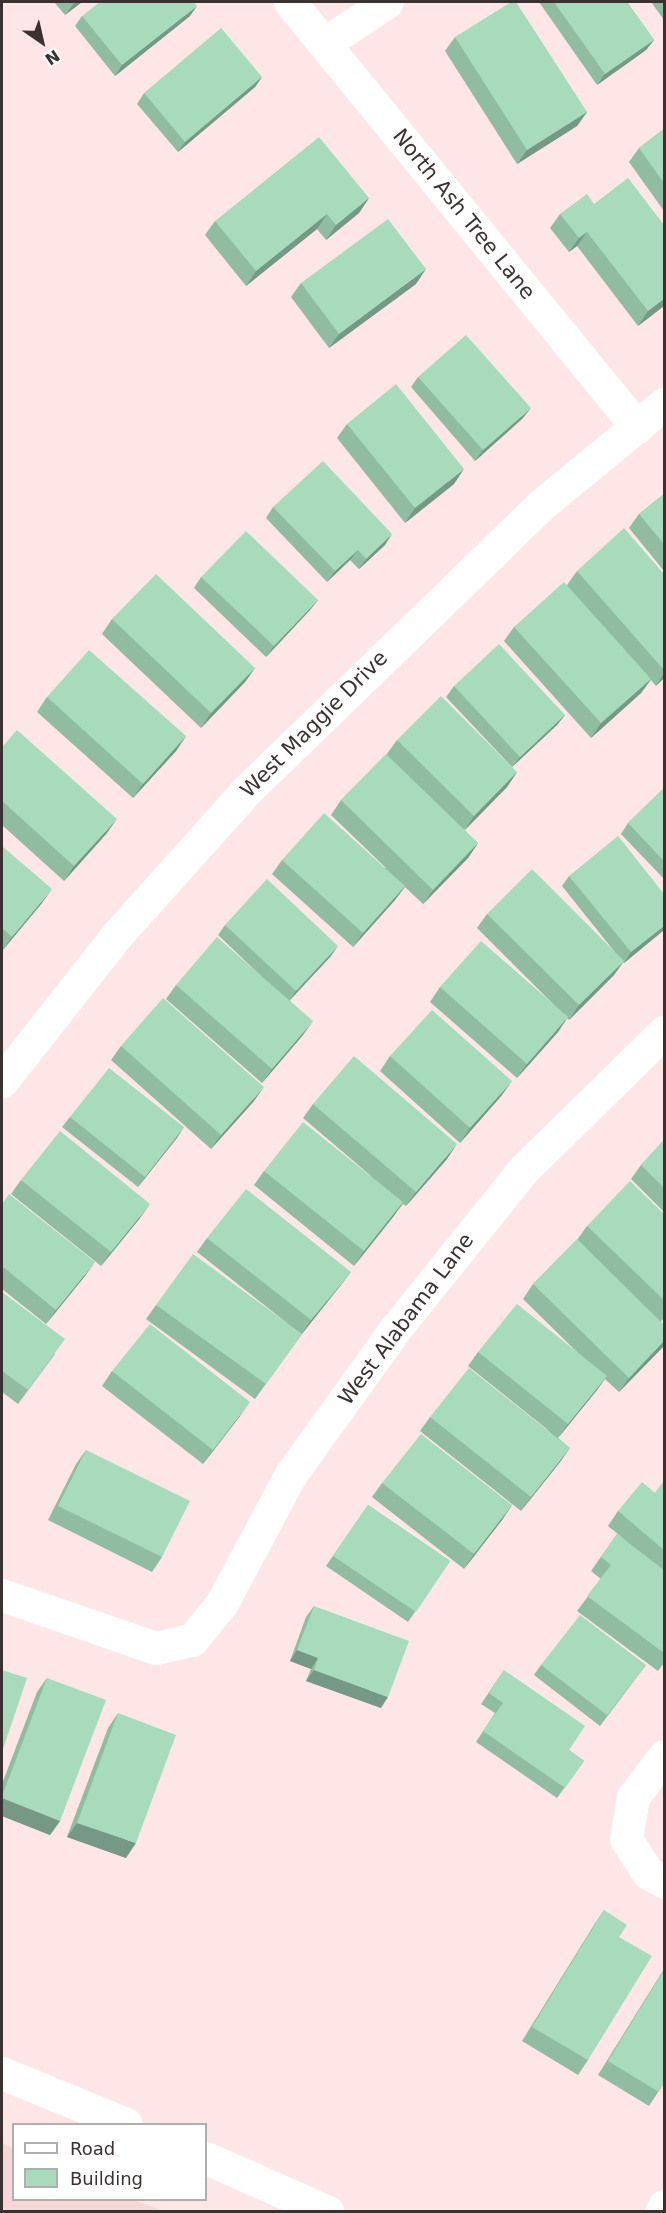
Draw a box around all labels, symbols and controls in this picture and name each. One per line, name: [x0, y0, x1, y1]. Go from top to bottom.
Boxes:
north arrow: [12, 12, 72, 72]
text: N: [41, 46, 63, 69]
street label: North Ash Tree Lane: [388, 124, 540, 304]
street label: West Maggie Drive: [235, 645, 393, 803]
street label: West Alabama Lane: [333, 1228, 479, 1410]
legend: [12, 2123, 207, 2201]
text: Road: [70, 2138, 115, 2159]
text: Building: [70, 2168, 143, 2189]

